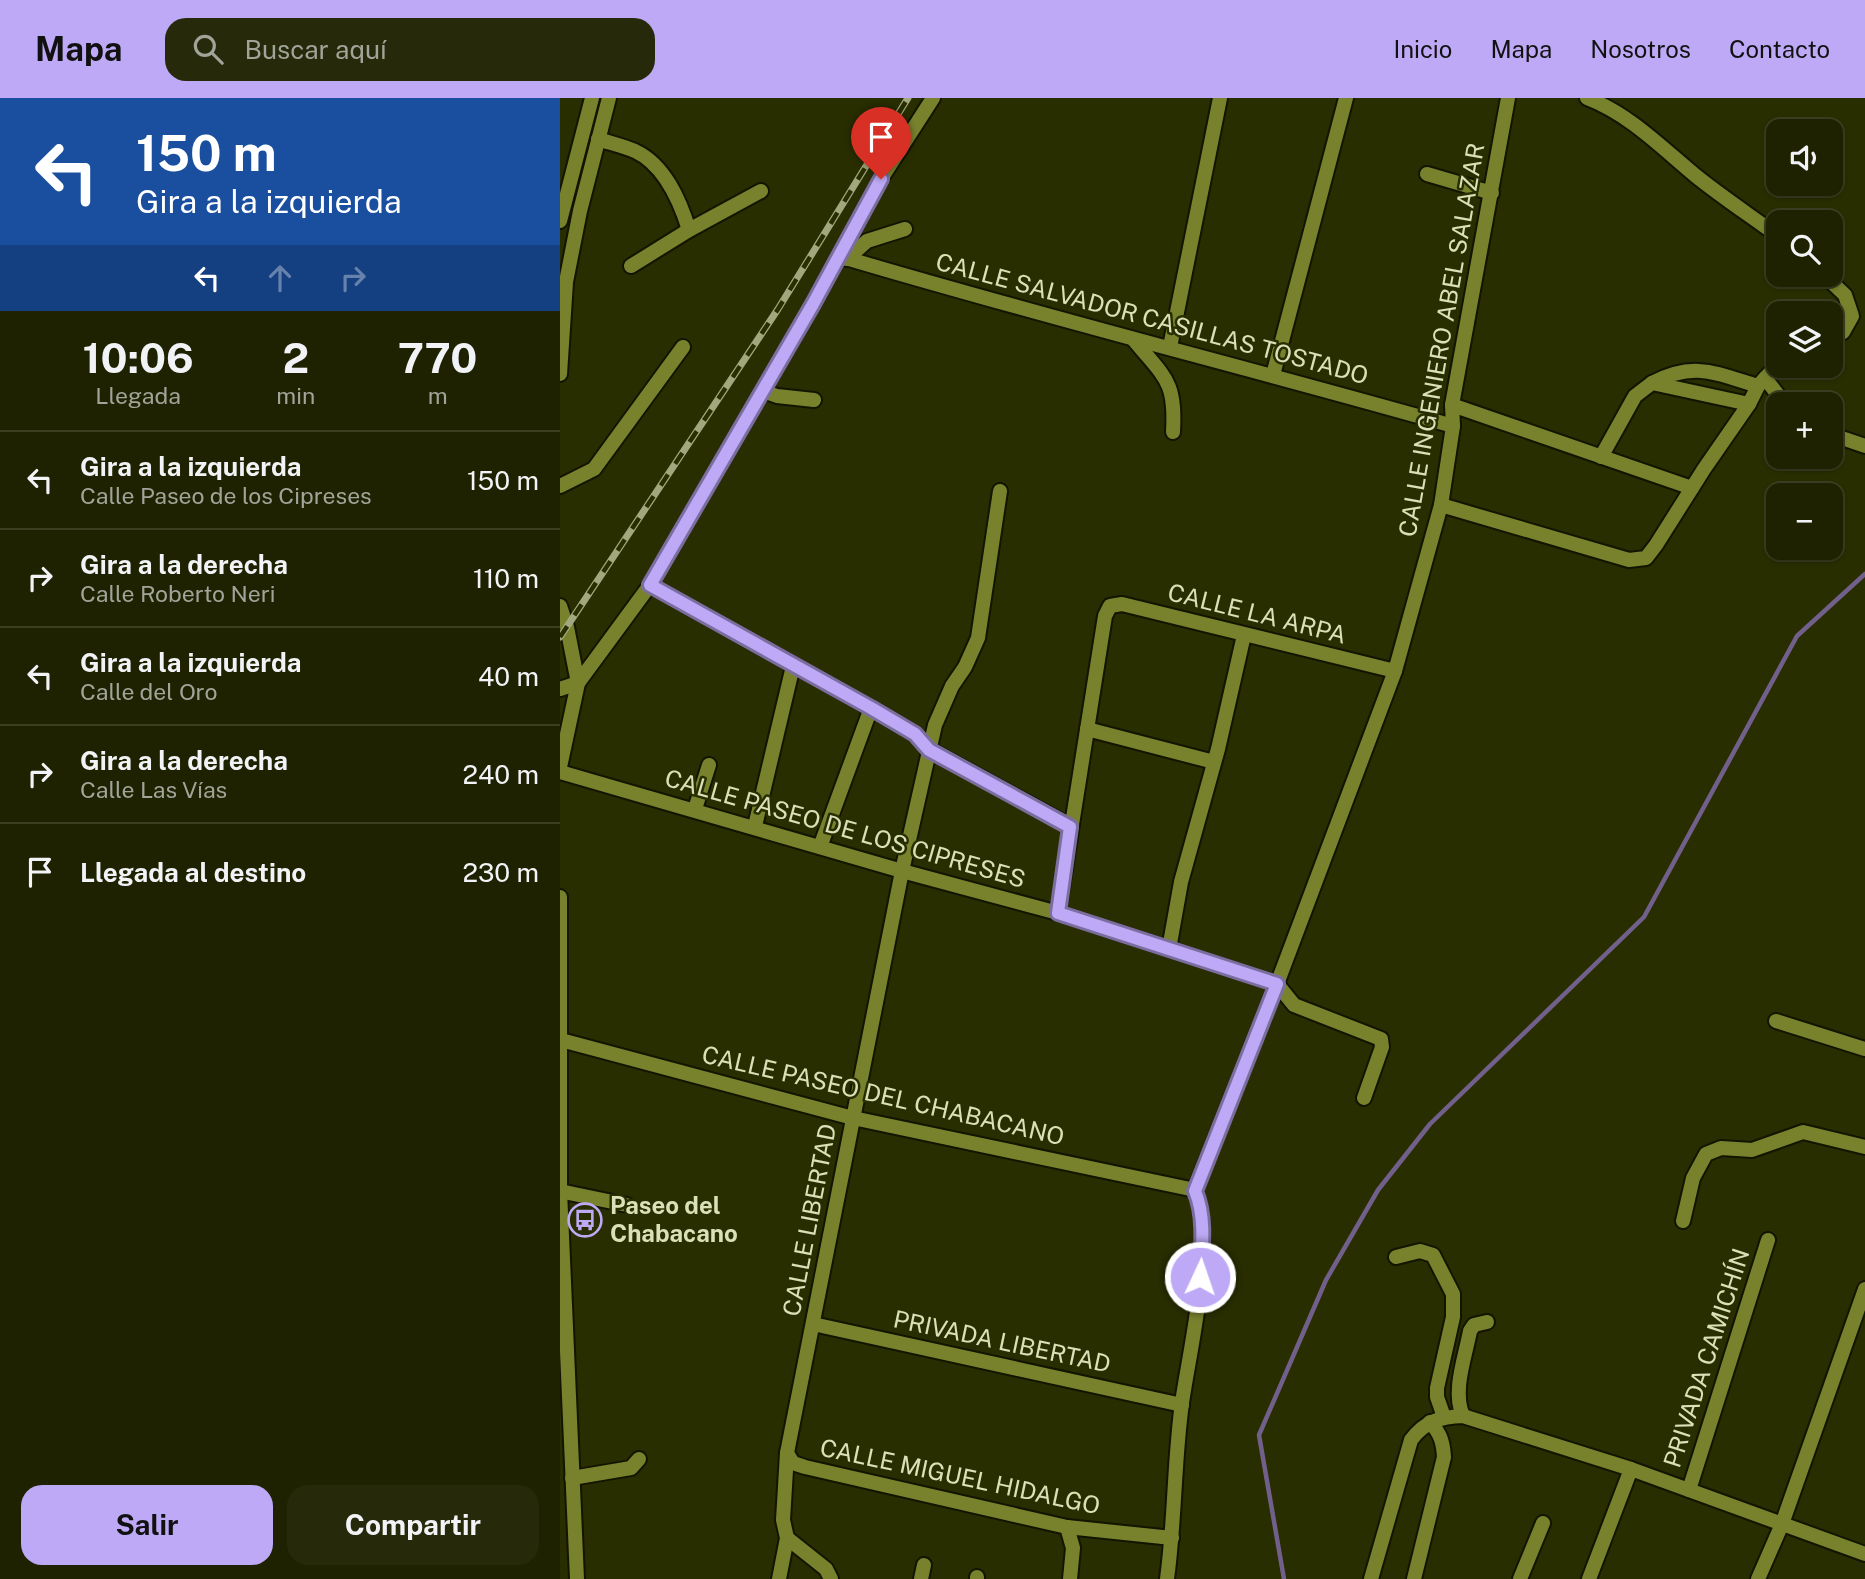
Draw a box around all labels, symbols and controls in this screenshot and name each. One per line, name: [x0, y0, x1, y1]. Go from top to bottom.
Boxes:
search box: [165, 18, 655, 81]
text: Mapa: [35, 30, 123, 68]
icon: search: [189, 30, 227, 68]
text: Buscar aquí: [245, 34, 386, 65]
text: Inicio: [1393, 35, 1452, 63]
text: Mapa: [1490, 35, 1552, 63]
text: Nosotros: [1590, 35, 1691, 63]
text: Contacto: [1729, 35, 1830, 63]
pin: [851, 107, 911, 179]
icon: arrive: [862, 118, 900, 156]
map controls: [1766, 119, 1843, 560]
button: sound: [1766, 119, 1843, 196]
text: 150 m: [136, 124, 277, 182]
icon: left: [21, 126, 112, 217]
street label: CALLE INGENIERO ABEL SALAZAR: [1393, 141, 1489, 539]
text: Gira a la izquierda: [136, 183, 402, 220]
button: search: [1766, 210, 1843, 287]
street label: CALLE SALVADOR CASILLAS TOSTADO: [933, 247, 1372, 389]
icon: left: [188, 259, 226, 297]
icon: ahead: [261, 259, 299, 297]
icon: right: [334, 259, 372, 297]
button: layers: [1766, 301, 1843, 378]
text: 10:06: [83, 333, 194, 382]
text: 2: [282, 333, 309, 382]
text: 770: [398, 333, 477, 382]
text: Llegada: [95, 382, 181, 409]
text: min: [276, 382, 315, 409]
text: m: [428, 382, 448, 409]
button: +: [1766, 392, 1843, 469]
text: Gira a la izquierda: [80, 451, 302, 482]
icon: left: [21, 461, 59, 499]
text: 150 m: [467, 465, 539, 496]
text: Calle Paseo de los Cipreses: [80, 482, 372, 509]
button: −: [1766, 483, 1843, 560]
text: Gira a la derecha: [80, 549, 288, 580]
icon: right: [21, 559, 59, 597]
text: 110 m: [473, 563, 539, 594]
street label: CALLE LA ARPA: [1165, 577, 1349, 649]
text: Calle Roberto Neri: [80, 580, 275, 607]
text: Gira a la izquierda: [80, 647, 302, 678]
icon: left: [21, 657, 59, 695]
text: 40 m: [478, 661, 539, 692]
text: Calle del Oro: [80, 678, 217, 705]
text: Gira a la derecha: [80, 745, 288, 776]
icon: right: [21, 755, 59, 793]
text: 240 m: [462, 759, 539, 790]
street label: CALLE PASEO DE LOS CIPRESES: [662, 763, 1029, 893]
text: Calle Las Vías: [80, 776, 227, 803]
icon: arrive: [21, 853, 59, 891]
text: Llegada al destino: [80, 857, 306, 888]
text: 230 m: [463, 857, 539, 888]
street label: CALLE PASEO DEL CHABACANO: [699, 1040, 1067, 1150]
street label: CALLE LIBERTAD: [777, 1121, 841, 1318]
place label: Paseo del Chabacano: [610, 1191, 738, 1247]
bus stop icon: Paseo del Chabacano: [566, 1201, 604, 1239]
position arrow: [1163, 1240, 1237, 1314]
street label: PRIVADA CAMICHÍN: [1657, 1245, 1755, 1471]
street label: PRIVADA LIBERTAD: [891, 1304, 1113, 1378]
street label: CALLE MIGUEL HIDALGO: [818, 1433, 1103, 1519]
button: Salir: [21, 1485, 273, 1565]
button: Compartir: [287, 1485, 539, 1565]

